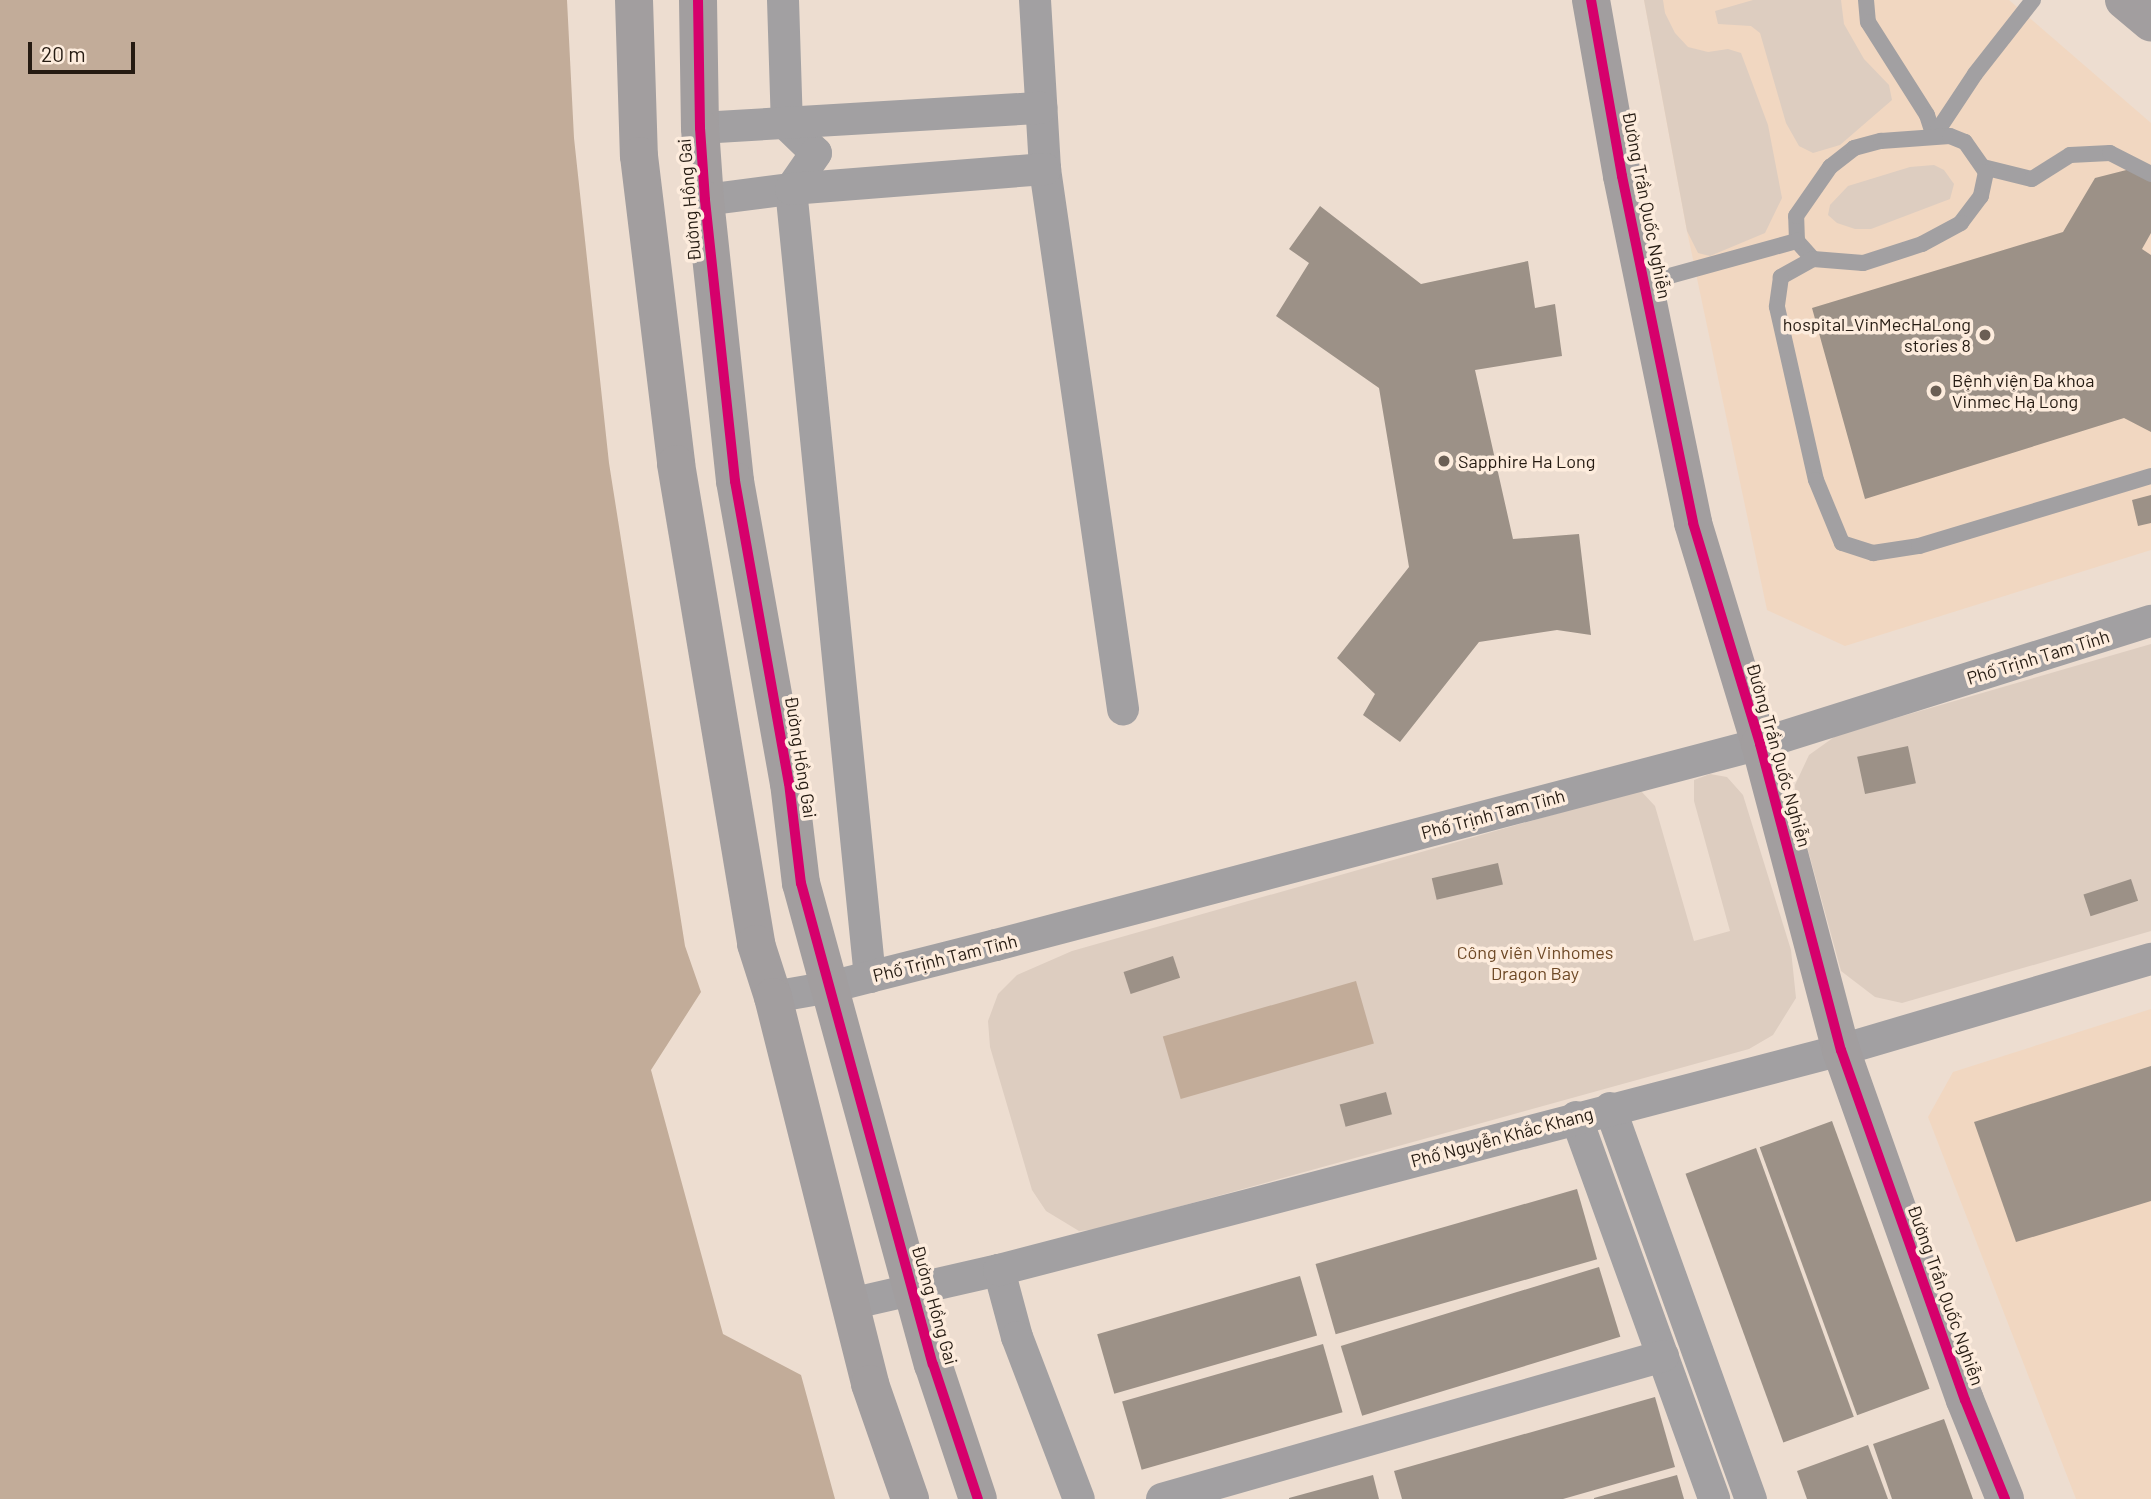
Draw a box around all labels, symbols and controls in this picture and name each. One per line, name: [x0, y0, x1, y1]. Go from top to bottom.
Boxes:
scale bar: [32, 28, 138, 72]
text: 20 m: [41, 41, 86, 66]
street label: Đường Trần Quốc Nghiễn: [1618, 109, 1676, 301]
street label: Đường Hồng Gai: [673, 138, 705, 262]
place label: hospital_VinMecHaLong stories 8: [1783, 314, 1971, 356]
marker: hospital_VinMecHaLong stories 8: [1977, 327, 1993, 343]
place label: Bệnh viện Đa khoa Vinmec Hạ Long: [1952, 370, 2094, 412]
marker: Bệnh viện Đa khoa Vinmec Hạ Long: [1926, 381, 1946, 401]
place label: Sapphire Ha Long: [1458, 450, 1595, 472]
marker: Sapphire Ha Long: [1436, 453, 1452, 469]
street label: Phố Trịnh Tam Tỉnh: [1964, 625, 2112, 689]
street label: Đường Trần Quốc Nghiễn: [1742, 660, 1816, 850]
street label: Đường Hồng Gai: [781, 694, 821, 820]
street label: Phố Trịnh Tam Tỉnh: [1419, 784, 1567, 844]
street label: Phố Trịnh Tam Tỉnh: [871, 930, 1019, 986]
park label: Công viên Vinhomes Dragon Bay: [1457, 942, 1613, 984]
street label: Phố Nguyễn Khắc Khang: [1409, 1102, 1595, 1172]
street label: Đường Trần Quốc Nghiễn: [1903, 1202, 1989, 1388]
street label: Đường Hồng Gai: [908, 1243, 962, 1367]

